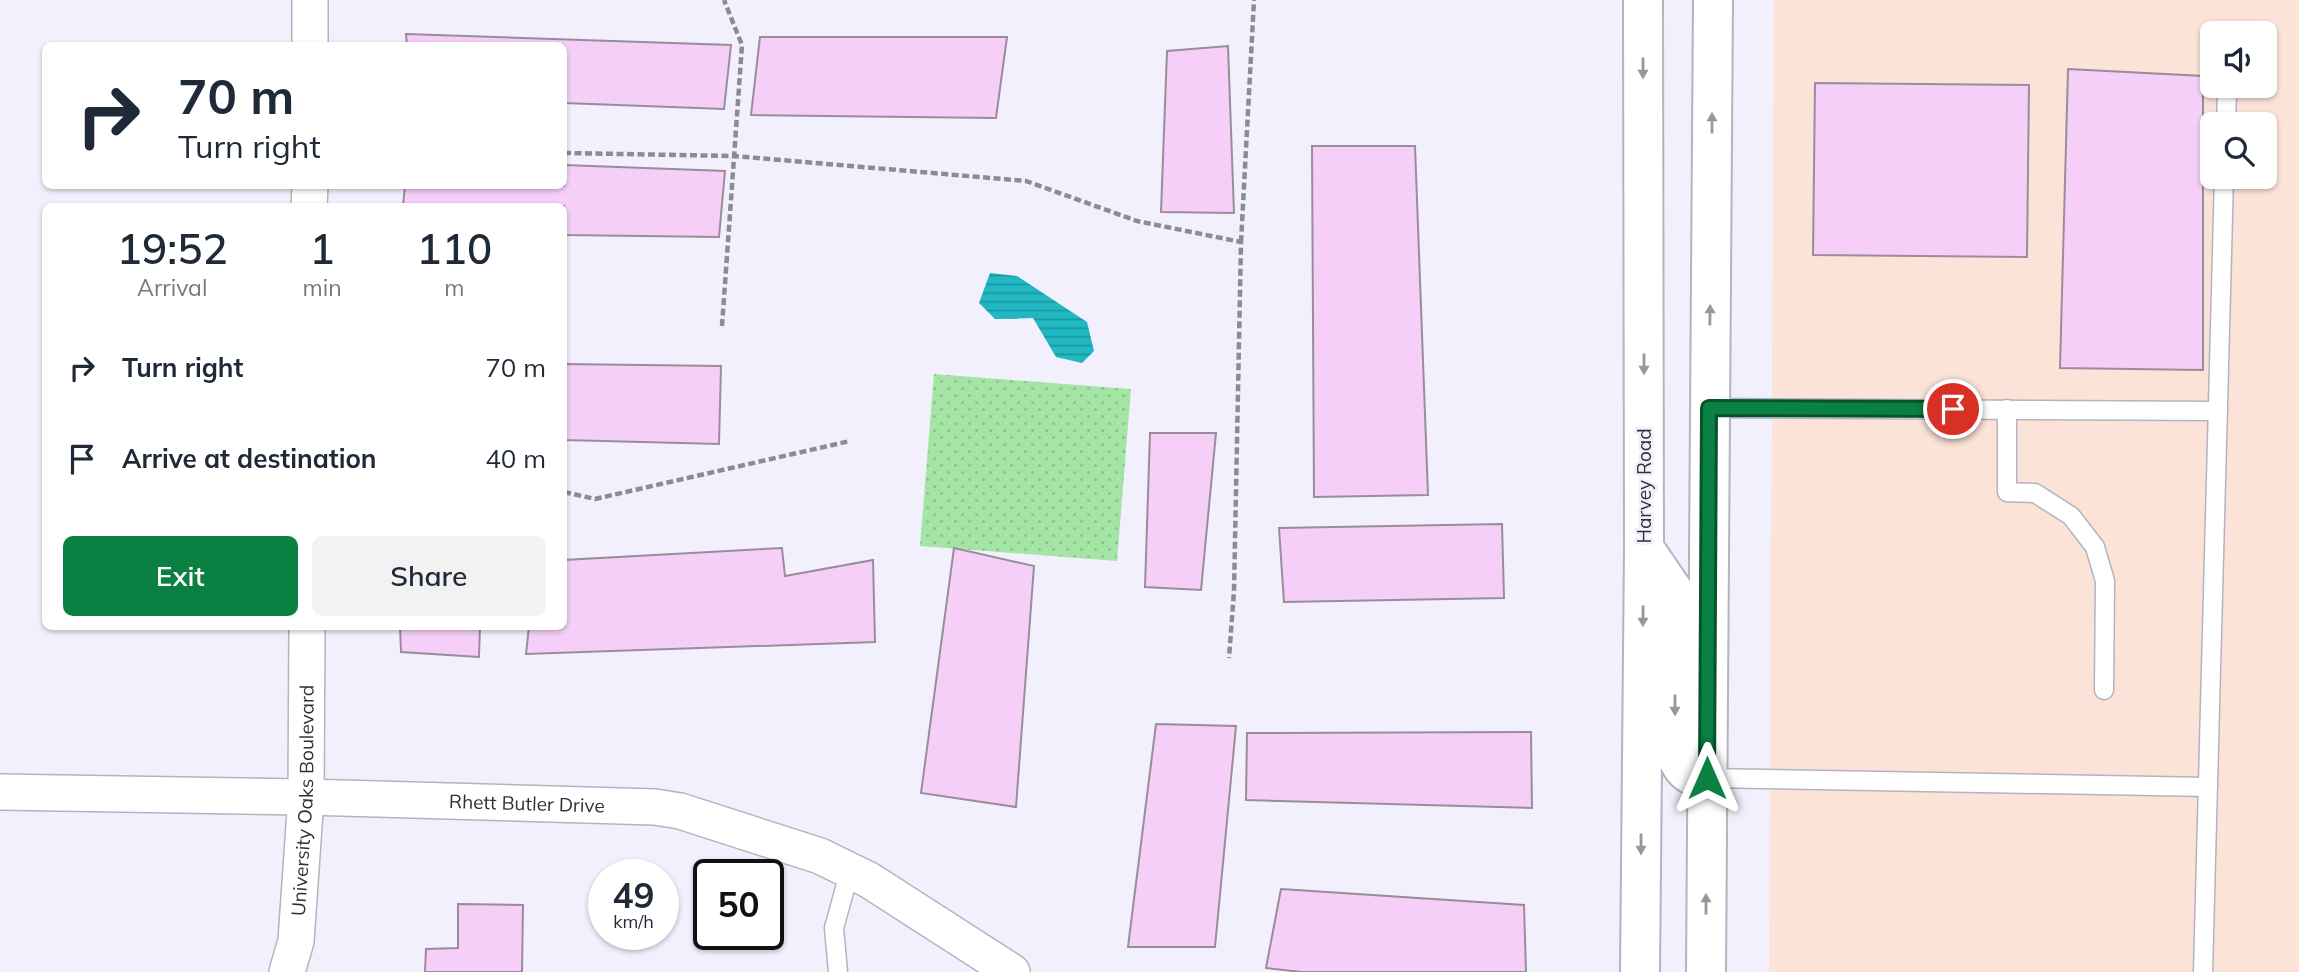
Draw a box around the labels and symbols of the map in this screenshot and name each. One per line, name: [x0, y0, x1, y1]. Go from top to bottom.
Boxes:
one-way arrow: [1637, 57, 1649, 79]
one-way arrow: [1706, 112, 1718, 134]
one-way arrow: [1705, 304, 1716, 326]
one-way arrow: [1638, 353, 1650, 375]
pin: [1923, 379, 1983, 439]
street label: Harvey Road: [1632, 428, 1656, 544]
one-way arrow: [1637, 606, 1648, 628]
street label: University Oaks Boulevard: [286, 685, 319, 917]
one-way arrow: [1669, 694, 1681, 716]
position arrow: [1670, 741, 1744, 815]
street label: Rhett Butler Drive: [449, 789, 605, 818]
one-way arrow: [1635, 833, 1647, 855]
speed limit sign: 50: [693, 859, 784, 950]
one-way arrow: [1700, 893, 1712, 915]

